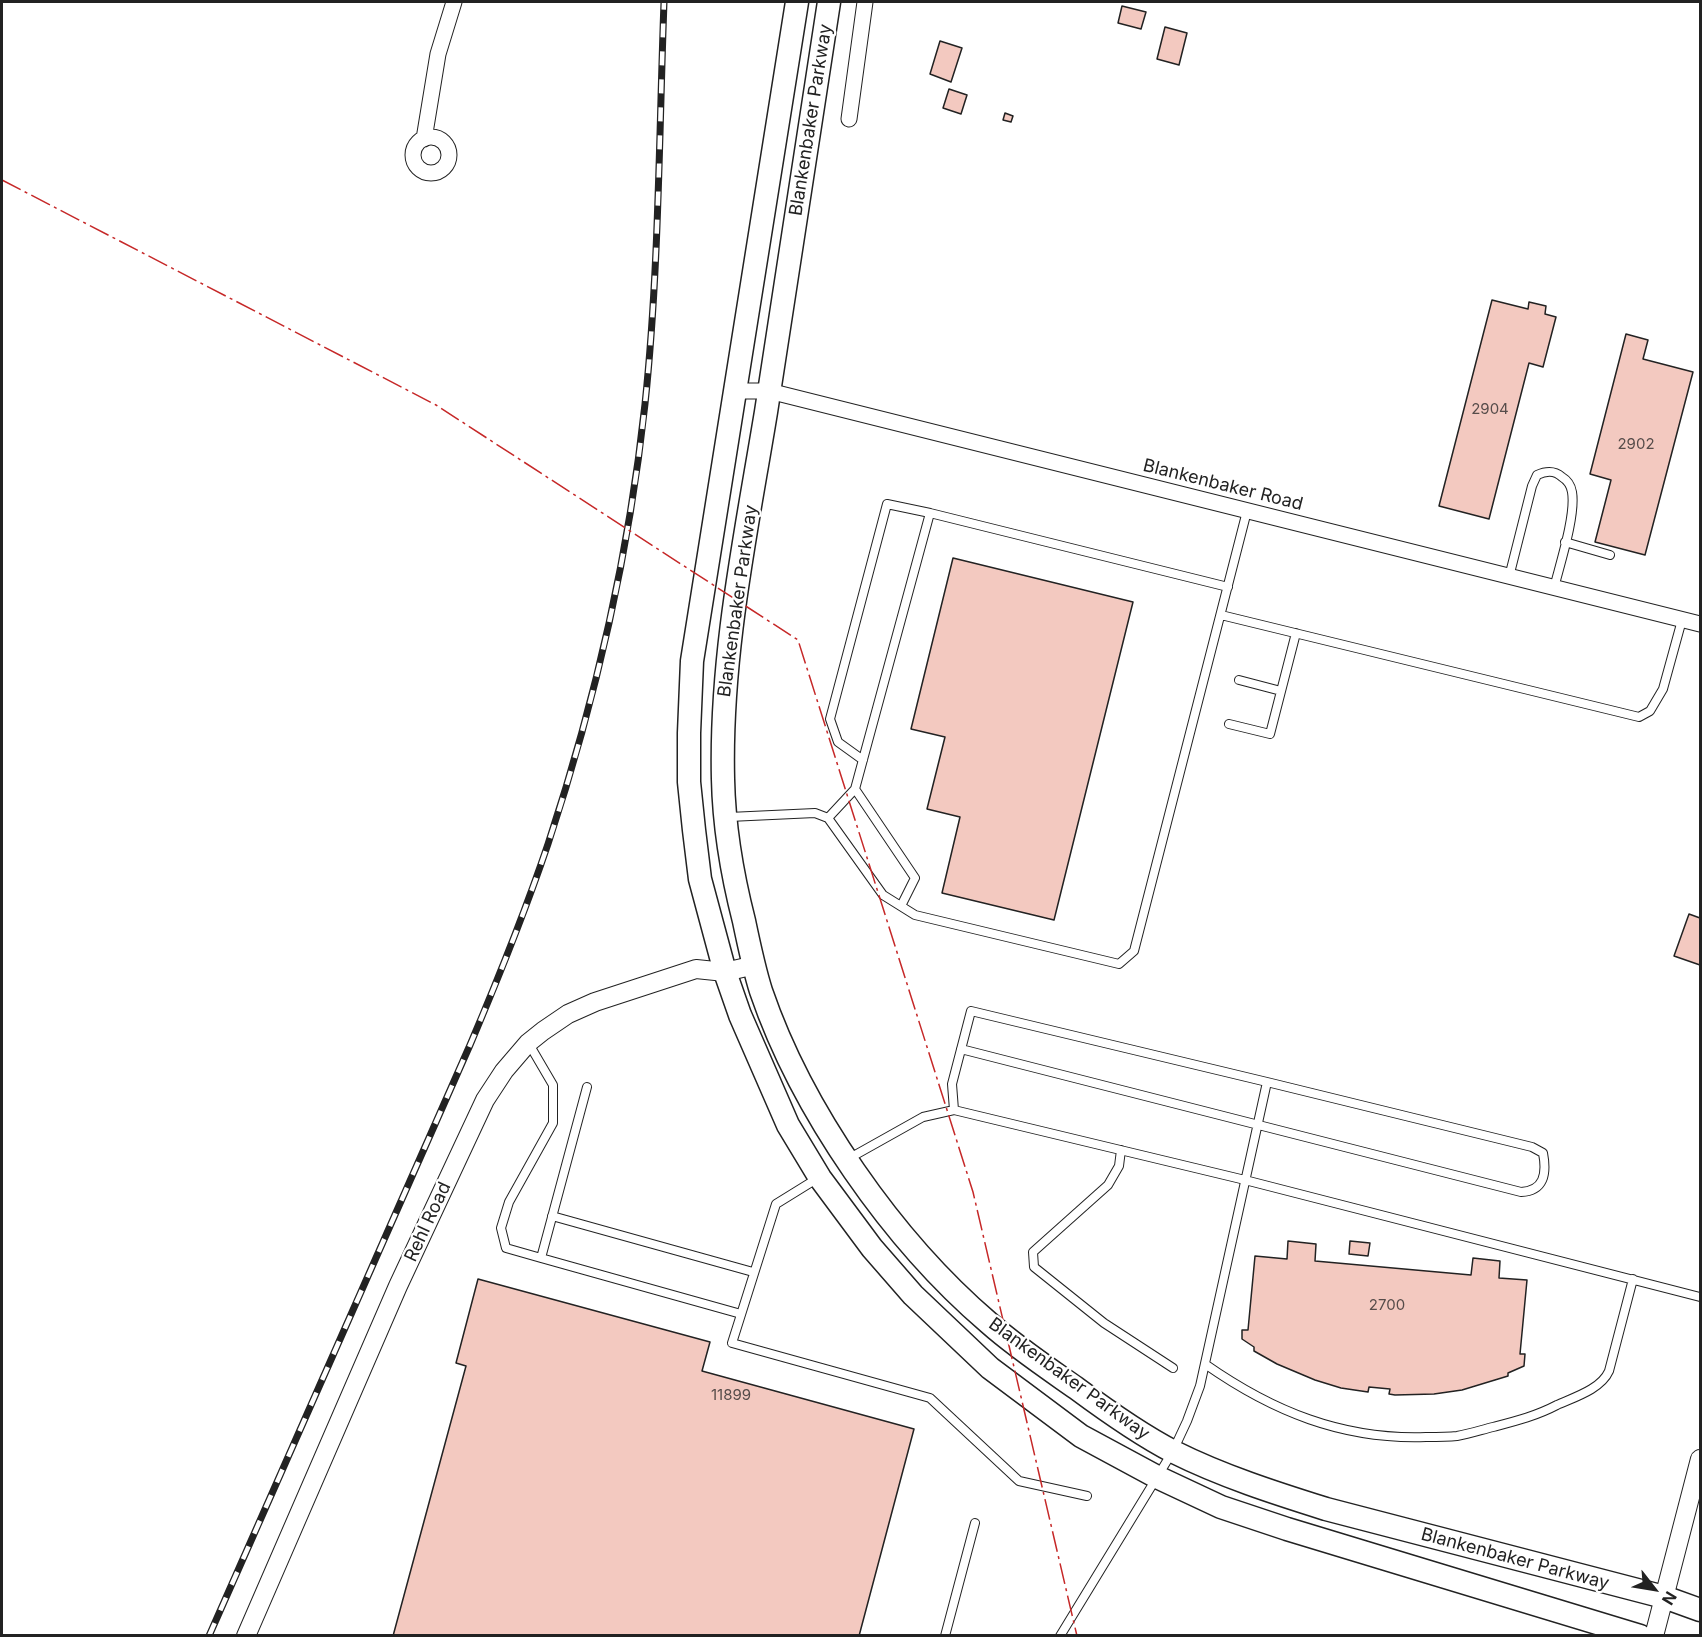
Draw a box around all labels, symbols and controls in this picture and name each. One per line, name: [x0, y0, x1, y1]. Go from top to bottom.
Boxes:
street label: Blankenbaker Parkway: [785, 23, 837, 217]
house number: 2904: [1471, 400, 1509, 418]
house number: 2902: [1617, 435, 1655, 453]
street label: Blankenbaker Road: [1141, 455, 1305, 515]
street label: Blankenbaker Parkway: [714, 504, 762, 698]
street label: Rehl Road: [400, 1179, 456, 1265]
house number: 2700: [1369, 1296, 1405, 1314]
street label: Blankenbaker Parkway: [984, 1313, 1154, 1445]
house number: 11899: [711, 1386, 751, 1404]
street label: Blankenbaker Parkway: [1419, 1523, 1611, 1595]
north arrow: [1624, 1559, 1684, 1619]
text: N: [1658, 1588, 1681, 1609]

